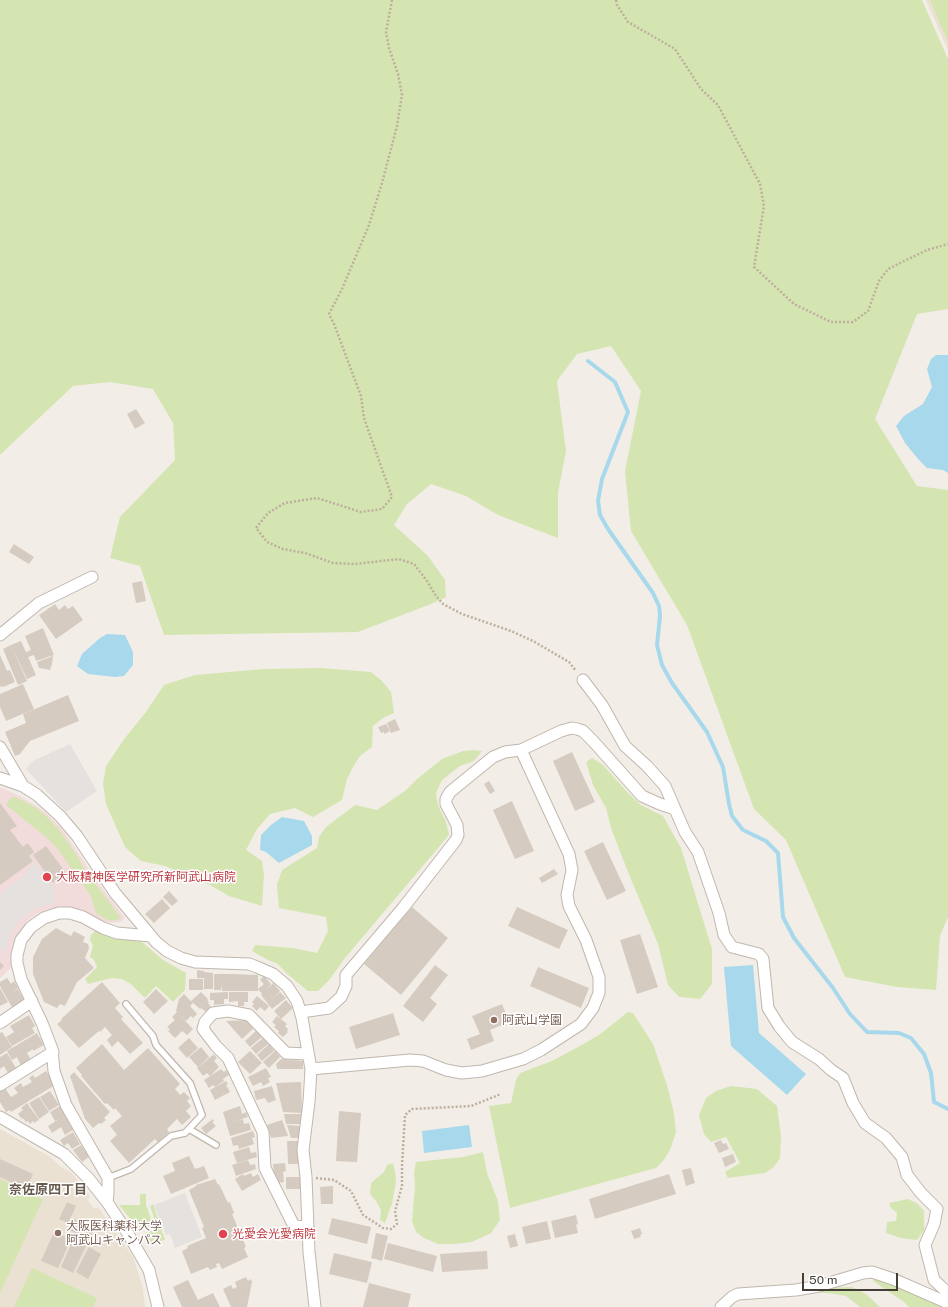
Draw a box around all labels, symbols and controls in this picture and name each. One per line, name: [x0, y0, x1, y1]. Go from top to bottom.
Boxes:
place label: 大阪精神医学研究所新阿武山病院: [56, 870, 236, 884]
marker: 大阪精神医学研究所新阿武山病院: [41, 871, 53, 883]
place label: 阿武山学園: [502, 1013, 562, 1027]
marker: 阿武山学園: [489, 1015, 499, 1025]
district label: 奈佐原四丁目: [9, 1182, 87, 1198]
place label: 大阪医科薬科大学 阿武山キャンパス: [66, 1219, 162, 1247]
place label: 光愛会光愛病院: [232, 1227, 316, 1241]
marker: 大阪医科薬科大学 阿武山キャンパス: [53, 1228, 63, 1238]
marker: 光愛会光愛病院: [217, 1228, 229, 1240]
scale bar: [804, 1265, 900, 1291]
text: 50 m: [809, 1273, 837, 1287]

